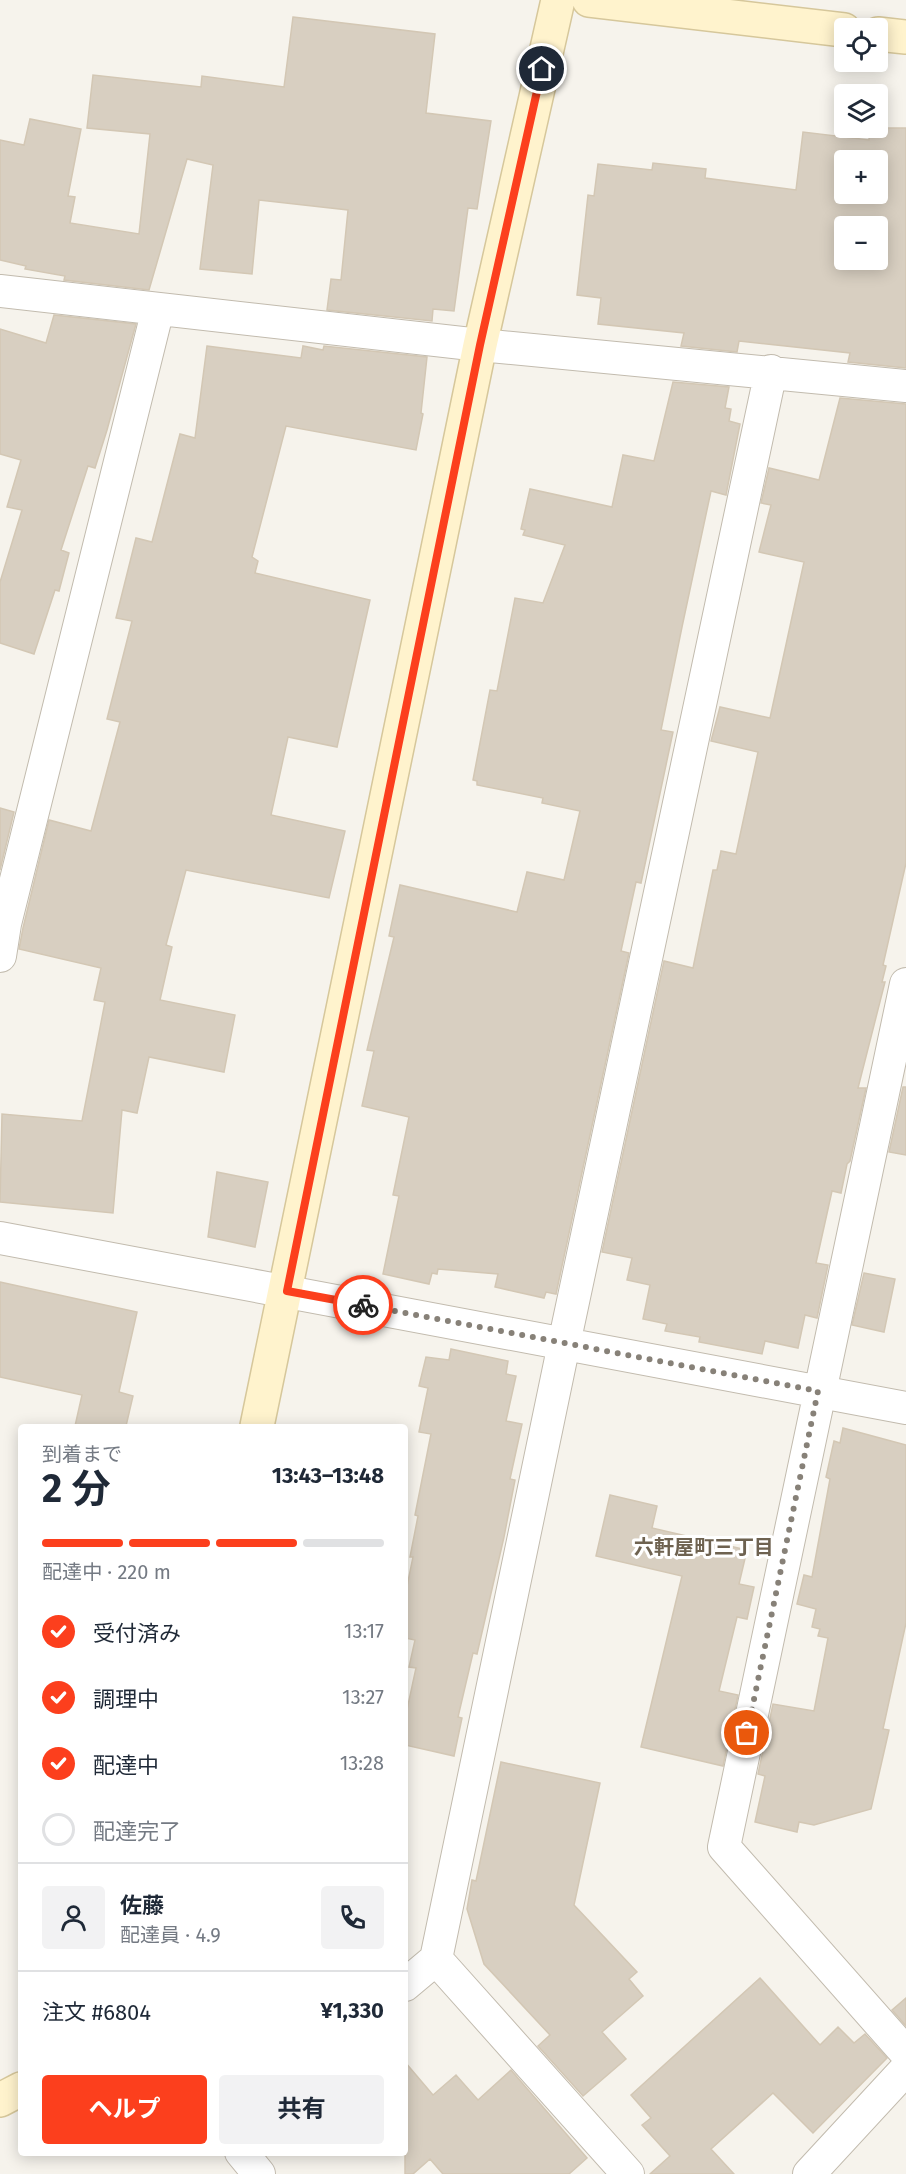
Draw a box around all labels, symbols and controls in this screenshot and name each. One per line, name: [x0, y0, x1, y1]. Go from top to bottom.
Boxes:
map controls: [834, 18, 888, 270]
button: locate: [834, 18, 888, 72]
pin: [516, 43, 567, 94]
icon: home: [525, 52, 558, 85]
button: layers: [834, 84, 888, 138]
button: +: [834, 150, 888, 204]
button: −: [834, 216, 888, 270]
courier: [333, 1275, 393, 1335]
icon: bike: [347, 1289, 380, 1322]
text: 到着まで: [42, 1442, 122, 1466]
text: 13:43–13:48: [272, 1462, 384, 1489]
text: 2 分: [42, 1466, 110, 1512]
district label: 六軒屋町三丁目: [634, 1535, 774, 1559]
text: 配達中 · 220 m: [42, 1560, 171, 1584]
icon: check: [42, 1615, 75, 1648]
text: 13:17: [344, 1619, 384, 1643]
text: 受付済み: [93, 1620, 181, 1647]
icon: check: [42, 1681, 75, 1714]
text: 13:27: [342, 1685, 384, 1709]
text: 調理中: [93, 1686, 159, 1713]
pin: [721, 1707, 772, 1758]
icon: bag: [730, 1716, 763, 1749]
icon: check: [42, 1747, 75, 1780]
text: 13:28: [340, 1751, 384, 1775]
text: 配達中: [93, 1752, 159, 1779]
text: 配達完了: [93, 1818, 181, 1845]
button: person: [42, 1886, 105, 1949]
button: phone: [321, 1886, 384, 1949]
text: 佐藤: [120, 1892, 164, 1919]
text: 配達員 · 4.9: [120, 1923, 221, 1947]
text: ¥1,330: [321, 1997, 384, 2024]
text: 注文 #6804: [42, 1999, 151, 2026]
button: ヘルプ: [42, 2075, 207, 2144]
button: 共有: [219, 2075, 384, 2144]

